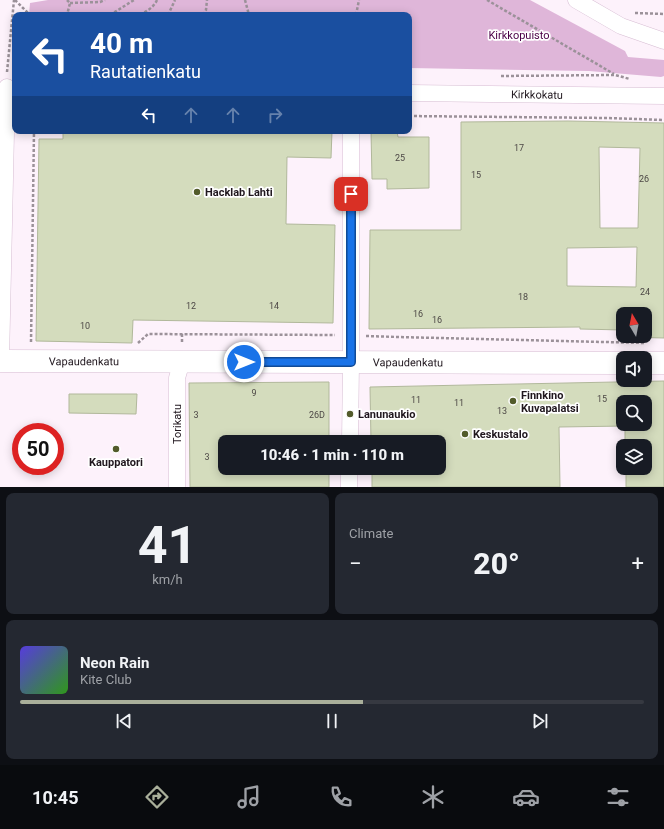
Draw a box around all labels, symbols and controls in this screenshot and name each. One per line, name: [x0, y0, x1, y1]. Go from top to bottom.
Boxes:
text: 40 m: [90, 27, 153, 60]
icon: left: [24, 28, 76, 80]
park label: Kirkkopuisto: [488, 29, 550, 42]
text: Rautatienkatu: [90, 61, 201, 82]
street label: Kirkkokatu: [511, 88, 563, 102]
icon: left: [138, 104, 160, 126]
icon: ahead: [180, 104, 202, 126]
icon: ahead: [222, 104, 244, 126]
icon: right: [264, 104, 286, 126]
house number: 17: [514, 143, 524, 153]
house number: 25: [395, 153, 405, 163]
house number: 15: [471, 170, 481, 180]
house number: 26: [639, 174, 649, 184]
pin: [334, 177, 368, 211]
icon: arrive: [340, 183, 362, 205]
place label: Hacklab Lahti: [205, 186, 273, 199]
marker: Hacklab Lahti: [192, 187, 202, 197]
house number: 24: [640, 287, 650, 297]
house number: 18: [518, 292, 528, 302]
house number: 12: [186, 301, 196, 311]
house number: 14: [269, 301, 279, 311]
north arrow: [616, 307, 652, 343]
map controls: [616, 307, 652, 475]
house number: 16: [413, 309, 423, 319]
house number: 16: [432, 315, 442, 325]
house number: 10: [80, 321, 90, 331]
position arrow: [223, 341, 265, 383]
button: sound: [616, 351, 652, 387]
street label: Vapaudenkatu: [49, 355, 119, 368]
street label: Vapaudenkatu: [373, 356, 443, 369]
house number: 9: [251, 388, 257, 398]
place label: Finnkino Kuvapalatsi: [521, 389, 579, 415]
house number: 15: [597, 394, 607, 404]
house number: 11: [411, 395, 421, 405]
button: search: [616, 395, 652, 431]
marker: Finnkino Kuvapalatsi: [508, 396, 518, 406]
house number: 11: [454, 398, 464, 408]
street label: Torikatu: [171, 404, 184, 444]
house number: 13: [497, 406, 507, 416]
place label: Lanunaukio: [358, 408, 415, 421]
marker: Lanunaukio: [345, 409, 355, 419]
house number: 3: [193, 410, 199, 420]
house number: 26D: [309, 410, 325, 420]
speed limit sign: 50: [12, 423, 64, 475]
place label: Keskustalo: [473, 428, 528, 441]
marker: Keskustalo: [460, 429, 470, 439]
button: layers: [616, 439, 652, 475]
marker: Kauppatori: [111, 444, 121, 454]
text: 10:46 · 1 min · 110 m: [260, 446, 404, 464]
house number: 3: [204, 452, 210, 462]
place label: Kauppatori: [89, 456, 143, 469]
text: 41: [138, 515, 197, 576]
text: Climate: [349, 526, 393, 541]
text: 20°: [473, 546, 520, 581]
text: −: [349, 551, 362, 576]
text: +: [632, 551, 644, 576]
text: km/h: [152, 572, 183, 587]
text: Neon Rain: [80, 654, 149, 672]
text: Kite Club: [80, 672, 132, 687]
icon: previous: [113, 710, 135, 732]
icon: pause: [321, 710, 343, 732]
icon: next: [529, 710, 551, 732]
icon: directions: [143, 783, 171, 811]
icon: music: [235, 783, 263, 811]
icon: phone: [327, 783, 355, 811]
icon: climate: [419, 783, 447, 811]
icon: car: [512, 783, 540, 811]
icon: filters: [604, 783, 632, 811]
text: 10:45: [32, 787, 79, 808]

